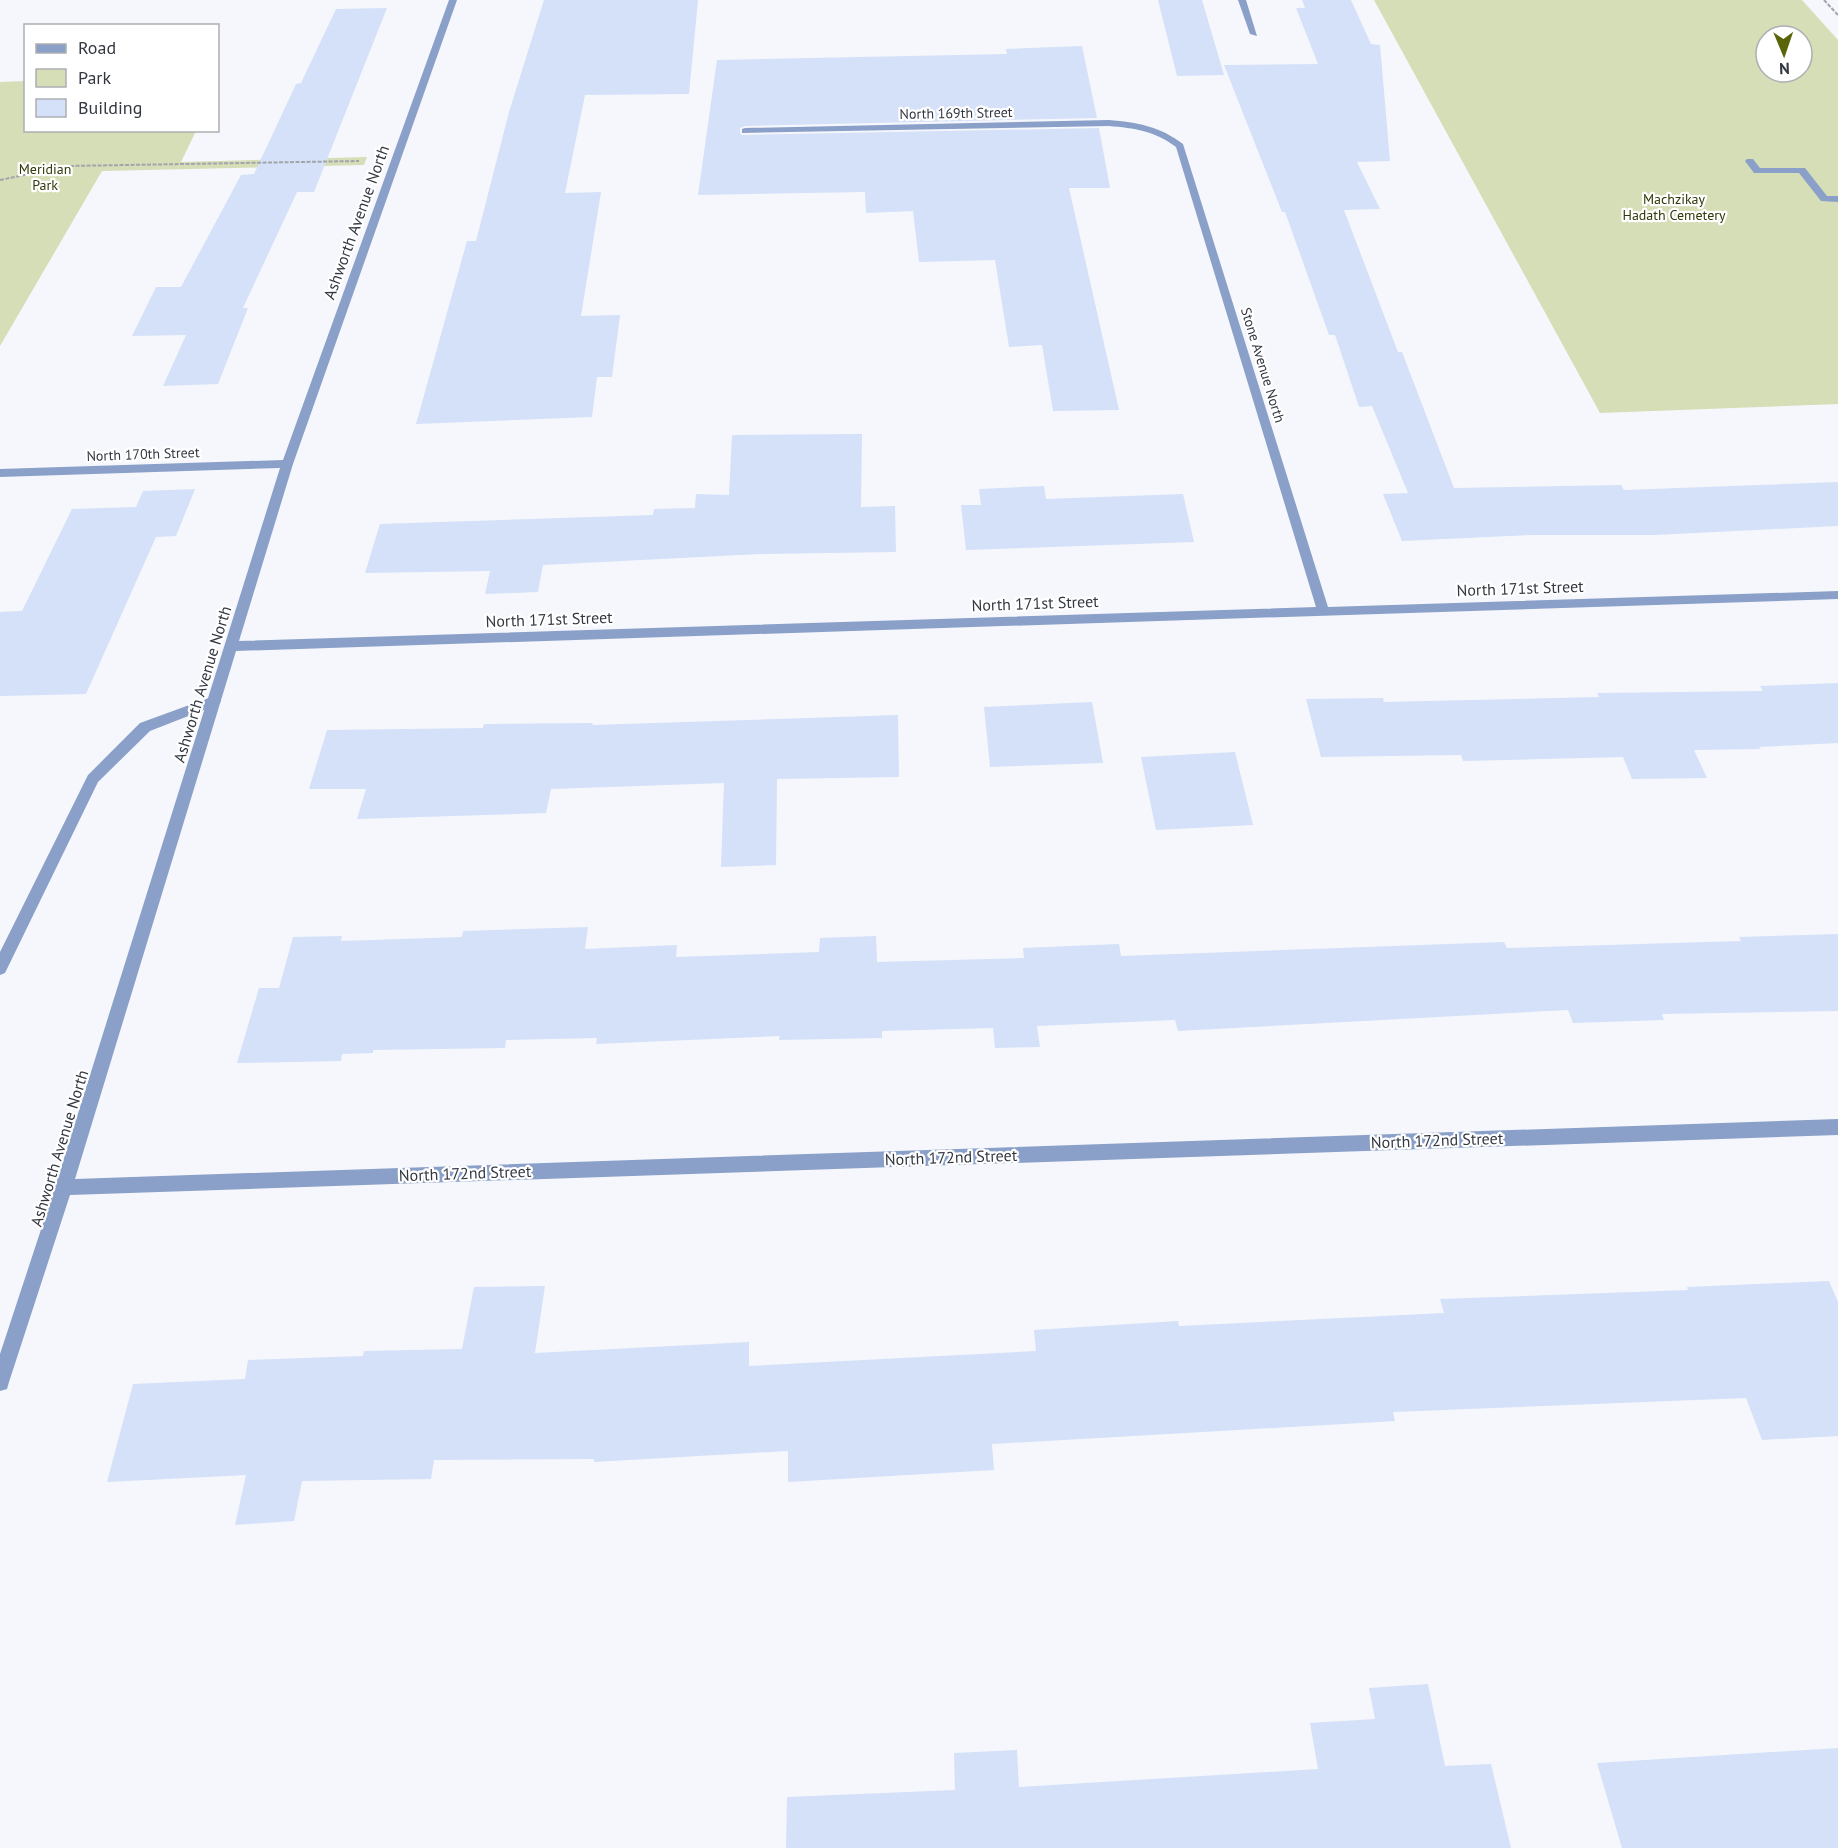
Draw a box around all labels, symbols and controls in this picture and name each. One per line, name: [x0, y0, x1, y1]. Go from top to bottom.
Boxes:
legend: [24, 24, 219, 132]
north arrow: [1754, 24, 1814, 84]
text: Road: [78, 36, 116, 59]
text: N: [1779, 59, 1790, 79]
text: Park: [78, 66, 111, 89]
text: Building: [78, 96, 142, 119]
street label: North 169th Street: [899, 103, 1013, 123]
street label: Ashworth Avenue North: [319, 142, 393, 302]
park label: Meridian Park: [19, 160, 71, 194]
park label: Machzikay Hadath Cemetery: [1622, 190, 1726, 224]
street label: Stone Avenue North: [1237, 305, 1289, 425]
street label: North 170th Street: [86, 443, 200, 465]
street label: North 171st Street: [1456, 576, 1584, 600]
street label: North 171st Street: [971, 591, 1099, 615]
street label: Ashworth Avenue North: [169, 603, 235, 765]
street label: North 171st Street: [485, 607, 613, 631]
street label: Ashworth Avenue North: [26, 1067, 92, 1229]
street label: North 172nd Street: [1371, 1128, 1504, 1152]
street label: North 172nd Street: [885, 1145, 1018, 1169]
street label: North 172nd Street: [399, 1161, 532, 1185]

